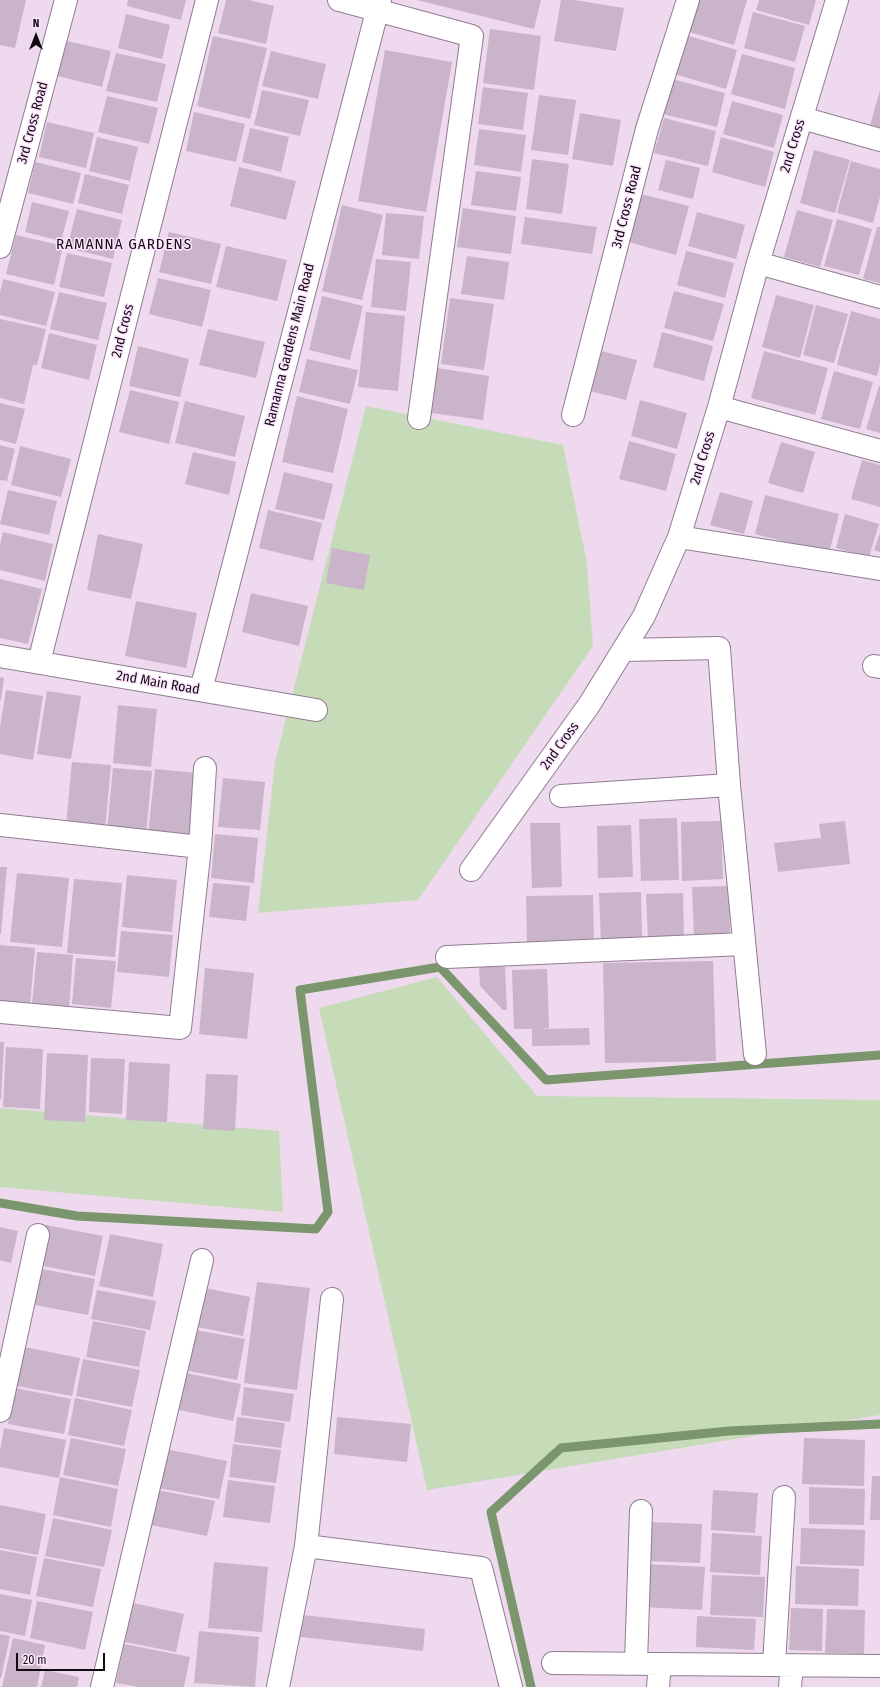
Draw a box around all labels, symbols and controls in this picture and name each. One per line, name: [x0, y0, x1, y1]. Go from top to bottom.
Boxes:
north arrow: [16, 16, 56, 56]
text: N: [33, 17, 39, 30]
street label: 3rd Cross Road: [14, 80, 52, 166]
street label: 2nd Cross: [777, 117, 809, 175]
street label: 3rd Cross Road: [609, 164, 645, 250]
district label: RAMANNA GARDENS: [56, 236, 192, 254]
street label: Ramanna Gardens Main Road: [262, 262, 318, 428]
street label: 2nd Cross: [108, 302, 138, 360]
street label: 2nd Cross: [687, 429, 719, 487]
street label: 2nd Main Road: [115, 667, 201, 699]
street label: 2nd Cross: [537, 719, 583, 773]
scale bar: [18, 1645, 107, 1671]
text: 20 m: [23, 1653, 47, 1667]

